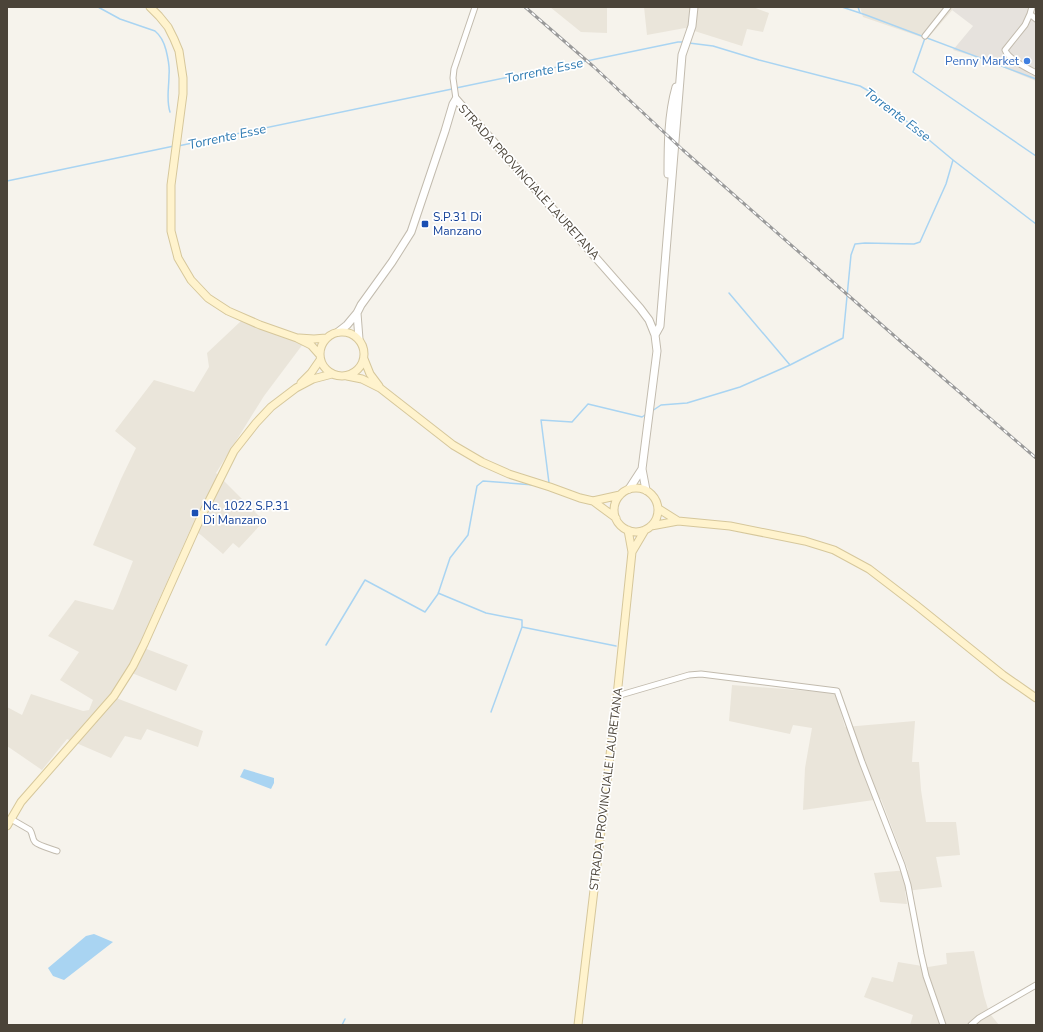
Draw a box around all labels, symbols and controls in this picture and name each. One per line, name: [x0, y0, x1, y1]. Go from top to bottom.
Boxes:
place label: Penny Market: [945, 53, 1020, 69]
water label: Torrente Esse: [504, 54, 585, 88]
marker: Penny Market: [1022, 56, 1032, 66]
water label: Torrente Esse: [860, 84, 935, 146]
street label: STRADA PROVINCIALE LAURETANA: [455, 101, 603, 263]
water label: Torrente Esse: [187, 120, 268, 154]
place label: S.P.31 Di Manzano: [433, 209, 482, 239]
marker: S.P.31 Di Manzano: [420, 219, 430, 229]
place label: Nc. 1022 S.P.31 Di Manzano: [203, 498, 289, 528]
marker: Nc. 1022 S.P.31 Di Manzano: [190, 508, 200, 518]
street label: STRADA PROVINCIALE LAURETANA: [586, 686, 626, 891]

